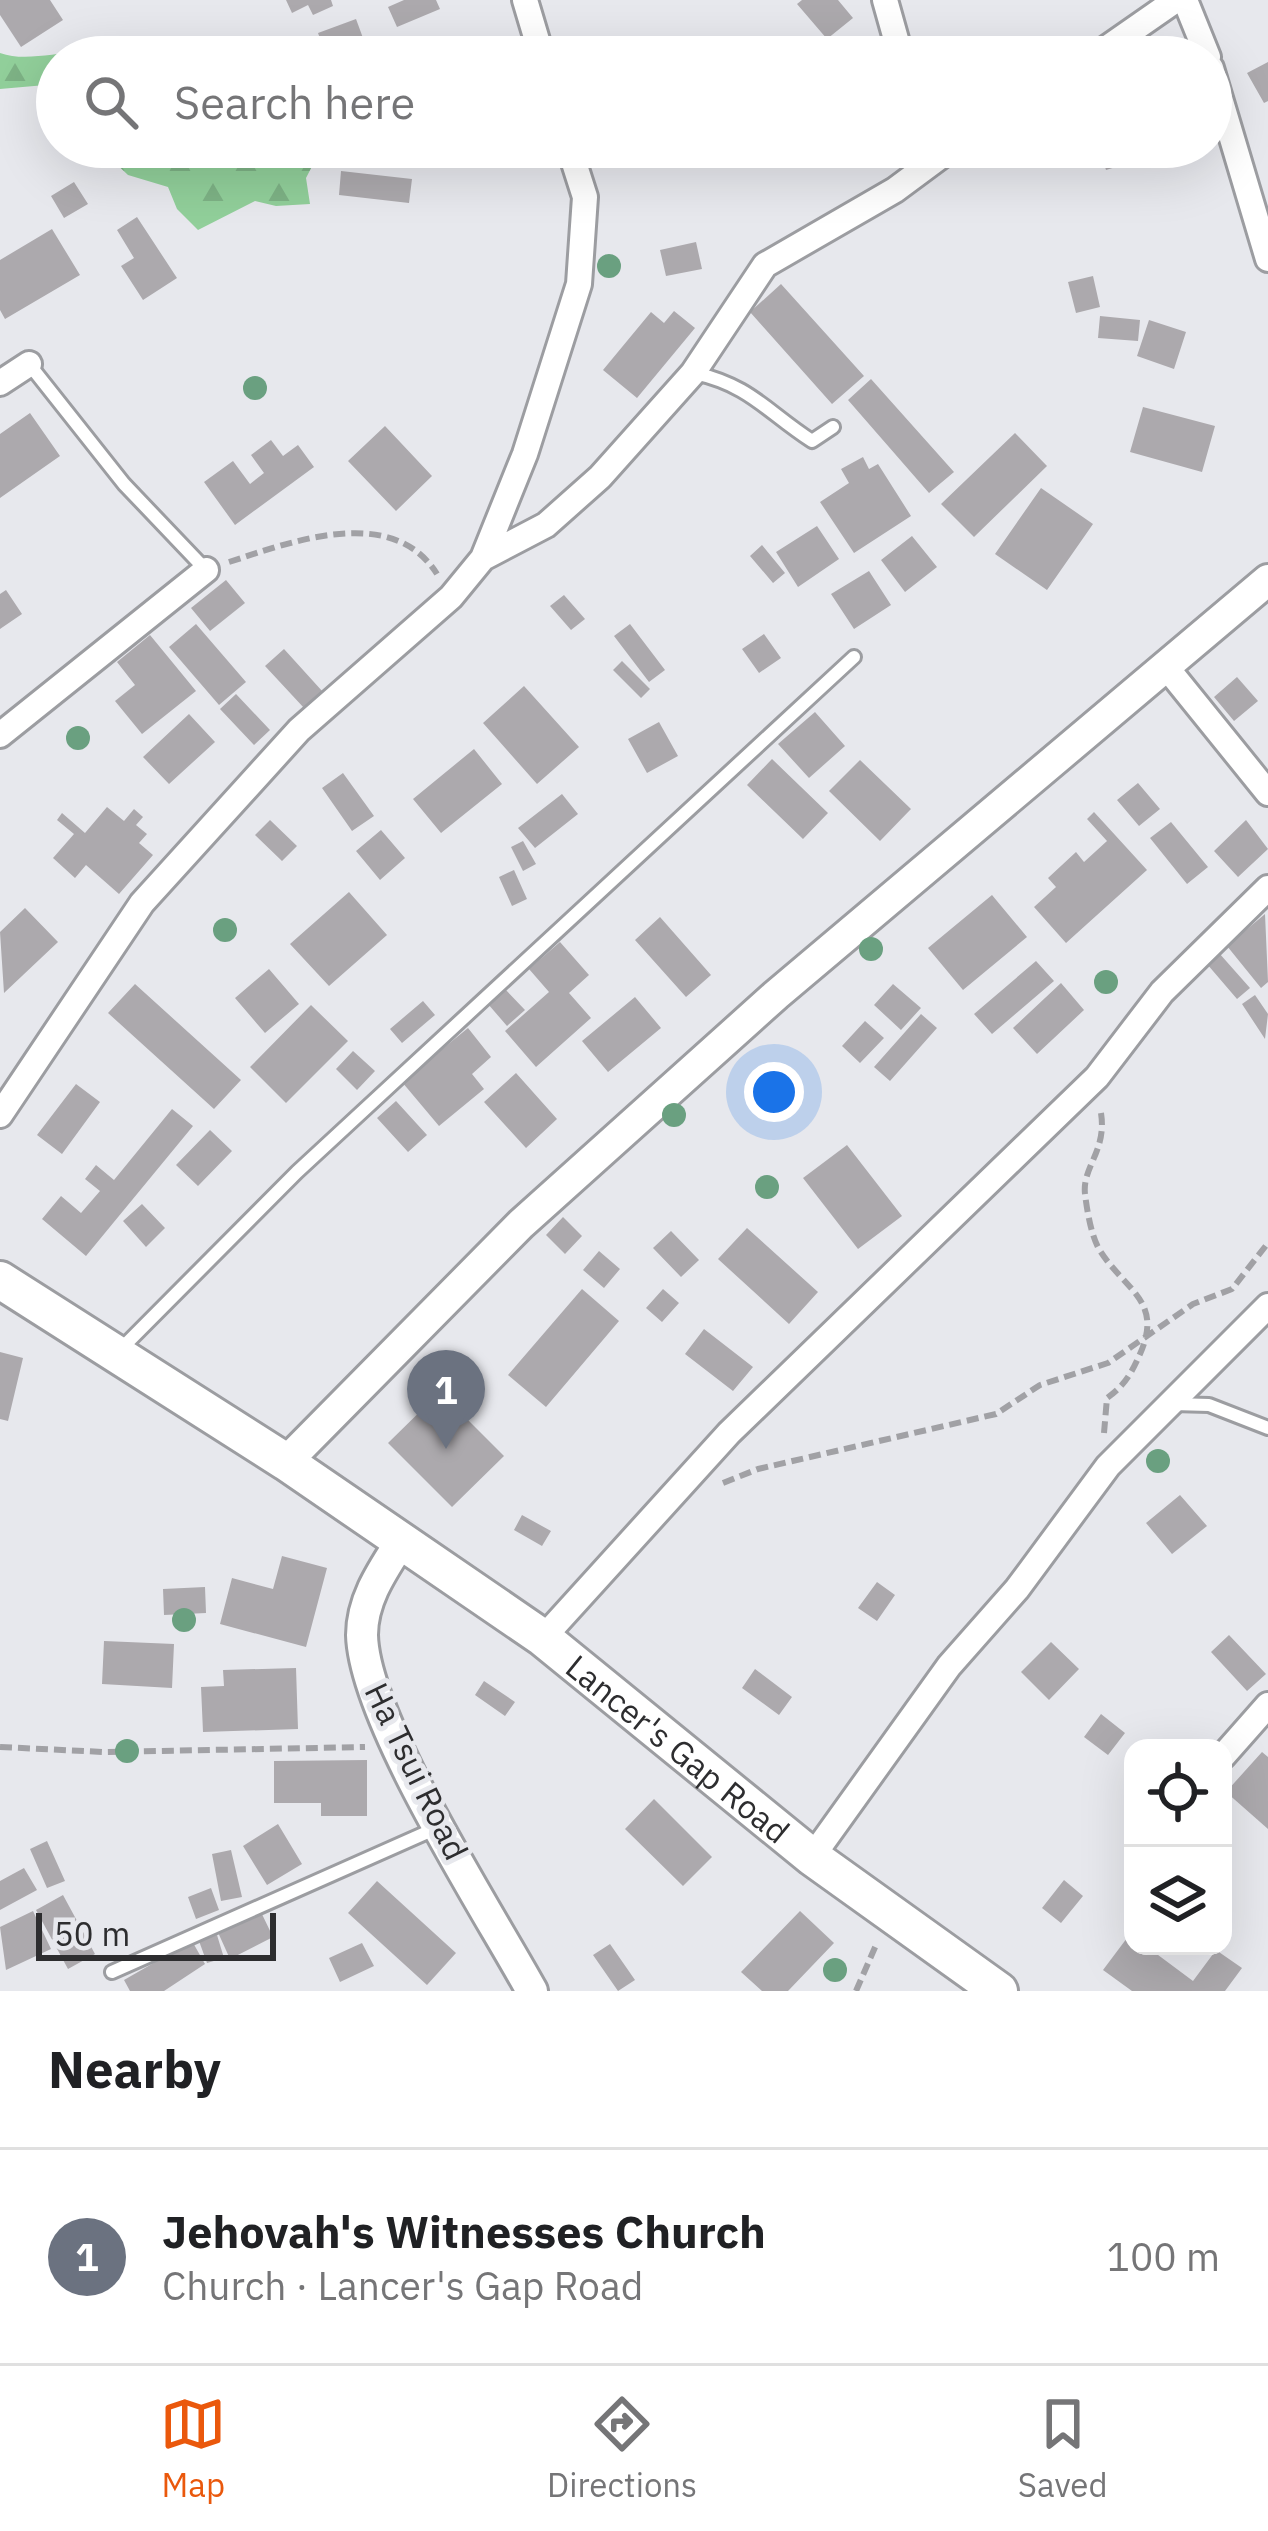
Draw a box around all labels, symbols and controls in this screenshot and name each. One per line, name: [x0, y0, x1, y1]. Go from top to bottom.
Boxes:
search box: [36, 36, 1232, 168]
icon: search: [78, 69, 144, 135]
text: Search here: [174, 73, 415, 131]
your location: [744, 1062, 804, 1122]
pin: 1: [407, 1350, 485, 1449]
street label: Lancer's Gap Road: [558, 1644, 799, 1852]
street label: Ha Tsui Road: [356, 1675, 478, 1867]
map controls: [1124, 1739, 1232, 1955]
button: locate: [1124, 1739, 1232, 1847]
button: layers: [1124, 1847, 1232, 1955]
scale bar: [36, 1907, 276, 1960]
text: 50 m: [54, 1912, 130, 1955]
text: Nearby: [48, 2036, 221, 2102]
text: Jehovah's Witnesses Church: [162, 2202, 766, 2260]
text: 1: [75, 2231, 99, 2282]
text: 100 m: [1107, 2231, 1220, 2282]
text: Church · Lancer's Gap Road: [162, 2260, 643, 2311]
tab: Map: [160, 2391, 226, 2506]
tab: Directions: [547, 2391, 697, 2506]
tab: Saved: [1018, 2391, 1108, 2506]

